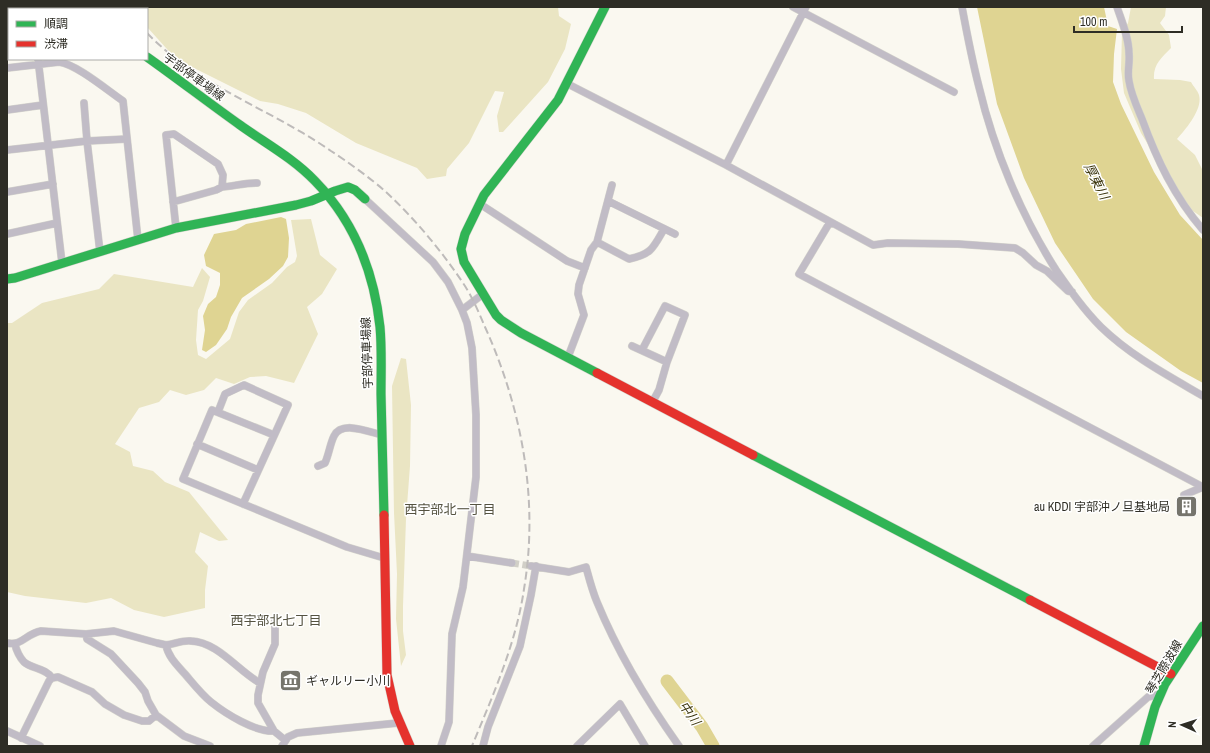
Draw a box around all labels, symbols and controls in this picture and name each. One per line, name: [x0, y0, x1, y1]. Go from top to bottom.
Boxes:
legend: [8, 8, 148, 60]
scale bar: [1074, 8, 1182, 34]
text: 100 m: [1080, 14, 1107, 30]
text: 順調: [44, 16, 68, 32]
text: 渋滞: [44, 36, 68, 52]
street label: 宇部停車場線: [160, 49, 228, 105]
water label: 厚東川: [1080, 160, 1114, 204]
street label: 宇部停車場線: [358, 317, 376, 389]
building icon: au KDDI 宇部沖ノ旦基地局: [1173, 494, 1199, 520]
place label: au KDDI 宇部沖ノ旦基地局: [1034, 499, 1170, 515]
district label: 西宇部北一丁目: [404, 501, 496, 518]
district label: 西宇部北七丁目: [230, 612, 322, 629]
street label: 琴芝際波線: [1142, 637, 1186, 697]
museum icon: ギャルリー小川: [277, 668, 303, 694]
place label: ギャルリー小川: [306, 673, 390, 689]
water label: 中川: [675, 698, 705, 730]
north arrow: [1162, 705, 1202, 745]
text: N: [1165, 721, 1179, 728]

